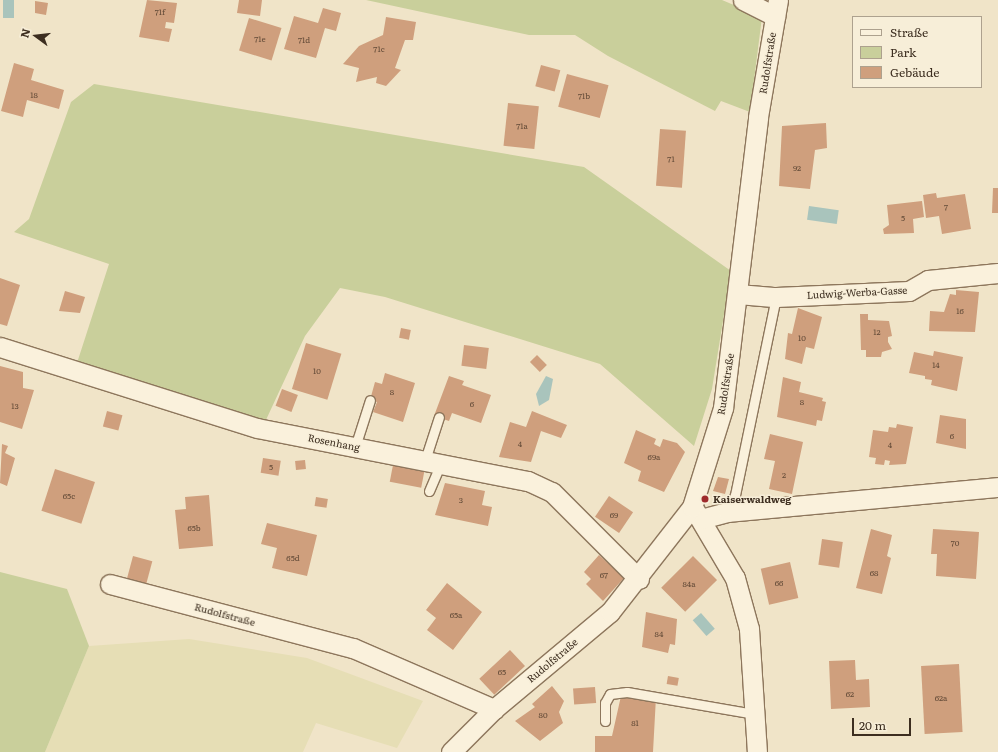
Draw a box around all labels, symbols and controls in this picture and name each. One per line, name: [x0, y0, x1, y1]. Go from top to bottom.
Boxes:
house number: 71f: [155, 7, 165, 17]
north arrow: [16, 16, 56, 56]
legend: [852, 16, 982, 88]
text: Straße: [890, 23, 928, 41]
text: N: [15, 26, 33, 39]
street label: Rudolfstraße: [756, 31, 778, 95]
house number: 71e: [254, 34, 266, 44]
house number: 71d: [298, 35, 310, 45]
text: Park: [890, 43, 916, 61]
house number: 71c: [373, 44, 385, 54]
text: Gebäude: [890, 63, 939, 81]
house number: 18: [30, 90, 38, 100]
house number: 71b: [578, 91, 590, 101]
house number: 71a: [516, 121, 528, 131]
house number: 71: [667, 154, 675, 164]
house number: 92: [793, 163, 801, 173]
house number: 7: [944, 202, 948, 212]
house number: 5: [901, 213, 905, 223]
street label: Ludwig-Werba-Gasse: [806, 283, 908, 301]
house number: 16: [956, 306, 964, 316]
house number: 12: [873, 327, 881, 337]
house number: 10: [798, 333, 806, 343]
street label: Rudolfstraße: [714, 352, 736, 416]
house number: 14: [932, 360, 940, 370]
house number: 10: [313, 366, 321, 376]
house number: 8: [390, 387, 394, 397]
house number: 8: [800, 397, 804, 407]
house number: 6: [470, 399, 474, 409]
house number: 13: [11, 401, 19, 411]
street label: Rosenhang: [307, 431, 361, 453]
house number: 6: [950, 431, 954, 441]
house number: 4: [518, 439, 522, 449]
house number: 4: [888, 440, 892, 450]
house number: 69a: [648, 452, 660, 462]
house number: 5: [269, 462, 273, 472]
house number: 2: [782, 470, 786, 480]
house number: 65c: [63, 491, 75, 501]
place label: Kaiserwaldweg: [713, 493, 791, 505]
marker: Kaiserwaldweg: [700, 494, 710, 504]
house number: 3: [459, 495, 463, 505]
house number: 69: [610, 510, 618, 520]
house number: 65b: [187, 523, 201, 533]
house number: 70: [951, 538, 959, 548]
house number: 65d: [286, 553, 300, 563]
house number: 68: [870, 568, 878, 578]
house number: 67: [600, 570, 608, 580]
house number: 66: [775, 578, 783, 588]
house number: 84a: [682, 579, 696, 589]
street label: Rudolfstraße: [193, 600, 257, 628]
house number: 65a: [450, 610, 462, 620]
house number: 84: [655, 629, 663, 639]
street label: Rudolfstraße: [524, 635, 580, 685]
house number: 65: [498, 667, 506, 677]
house number: 62: [846, 689, 854, 699]
house number: 62a: [935, 693, 947, 703]
house number: 80: [538, 710, 548, 720]
scale bar: [854, 710, 913, 736]
text: 20 m: [859, 716, 886, 734]
house number: 81: [631, 718, 639, 728]

